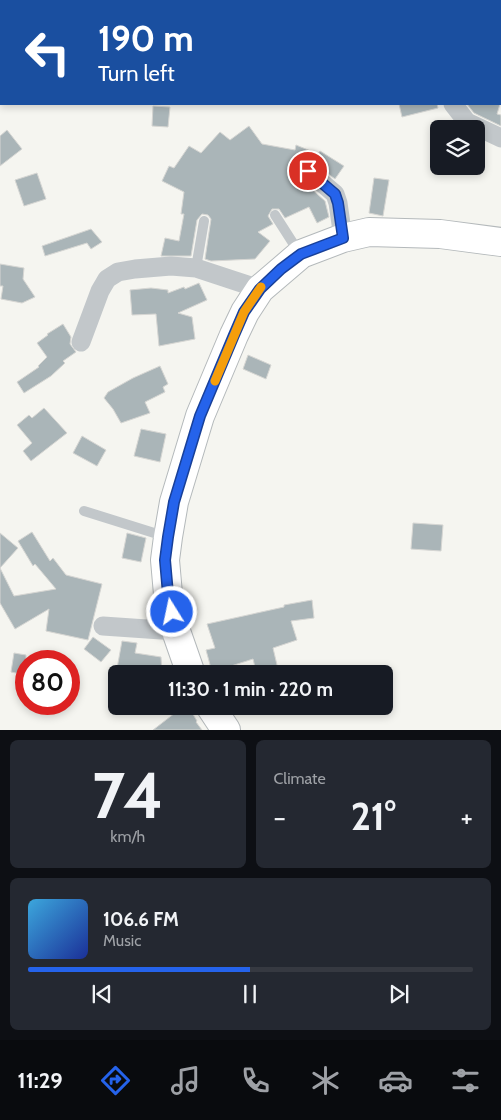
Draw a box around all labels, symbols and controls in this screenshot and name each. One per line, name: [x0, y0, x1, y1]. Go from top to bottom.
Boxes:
text: 190 m: [98, 17, 194, 60]
icon: left: [15, 20, 80, 85]
text: Turn left: [98, 60, 175, 87]
map controls: [430, 120, 485, 175]
button: layers: [430, 120, 485, 175]
pin: [287, 150, 329, 192]
icon: arrive: [294, 157, 322, 185]
position arrow: [145, 585, 197, 637]
speed limit sign: 80: [15, 650, 80, 715]
text: 11:30 · 1 min · 220 m: [168, 678, 333, 701]
text: 74: [92, 755, 163, 834]
text: Climate: [274, 769, 326, 788]
text: 21°: [351, 793, 396, 840]
text: −: [274, 800, 286, 834]
text: +: [461, 800, 473, 834]
text: km/h: [110, 827, 145, 846]
text: 106.6 FM: [103, 908, 179, 931]
text: Music: [103, 931, 141, 950]
icon: previous: [88, 980, 116, 1008]
icon: pause: [236, 980, 264, 1008]
icon: next: [385, 980, 413, 1008]
icon: directions: [98, 1063, 133, 1098]
icon: music: [168, 1063, 203, 1098]
icon: phone: [238, 1063, 273, 1098]
icon: climate: [308, 1063, 343, 1098]
icon: car: [378, 1063, 413, 1098]
icon: filters: [448, 1063, 483, 1098]
text: 11:29: [18, 1067, 63, 1094]

